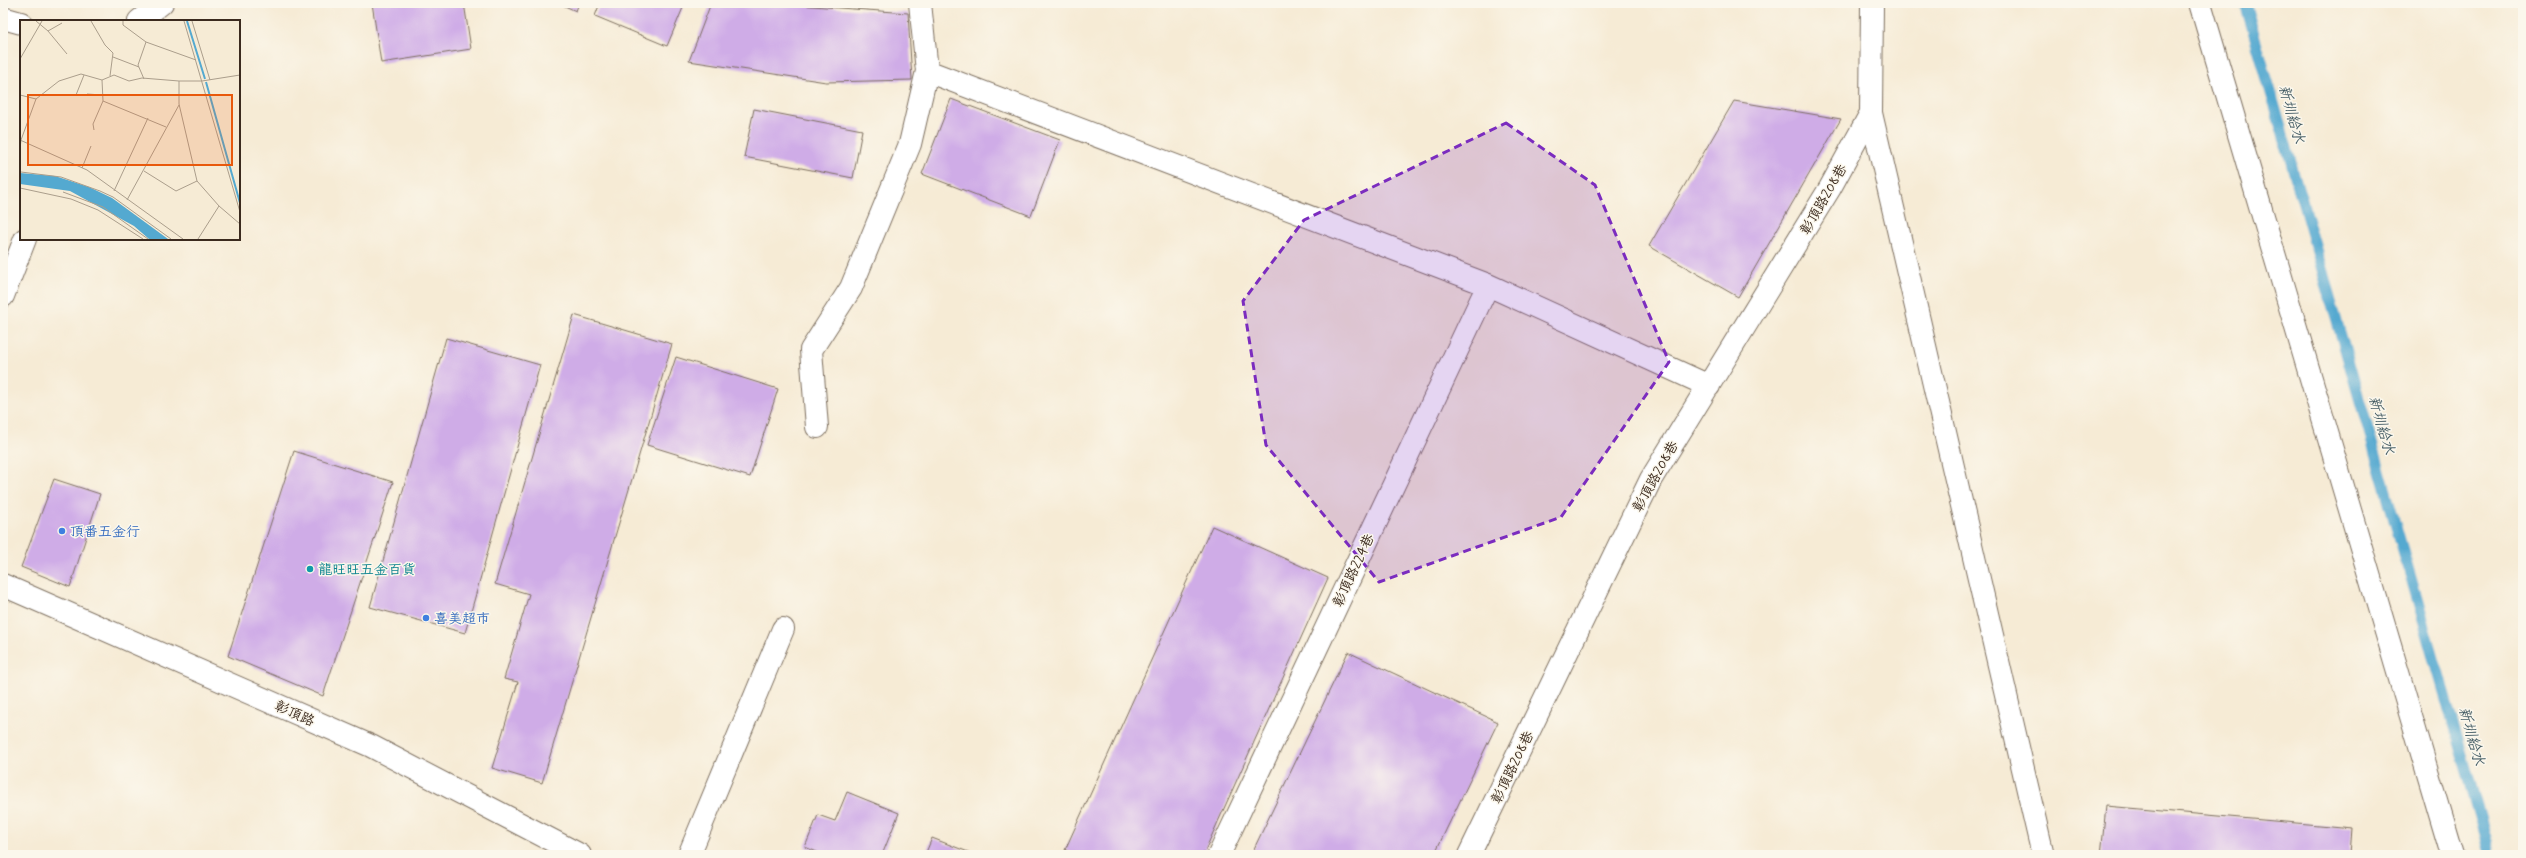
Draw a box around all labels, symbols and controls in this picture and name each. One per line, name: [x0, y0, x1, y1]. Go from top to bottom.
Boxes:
inset map: [20, 20, 240, 240]
water label: 新圳給水: [2273, 83, 2309, 147]
street label: 彰頂路208巷: [1796, 160, 1852, 238]
water label: 新圳給水: [2363, 394, 2399, 458]
street label: 彰頂路208巷: [1629, 437, 1683, 515]
place label: 頂番五金行: [70, 523, 140, 541]
marker: 頂番五金行: [57, 526, 67, 536]
street label: 彰頂路224巷: [1329, 530, 1379, 610]
place label: 龍旺旺五金百貨: [318, 561, 416, 579]
marker: 龍旺旺五金百貨: [305, 564, 315, 574]
place label: 喜美超市: [434, 610, 490, 628]
marker: 喜美超市: [421, 613, 431, 623]
street label: 彰頂路: [272, 697, 317, 731]
water label: 新圳給水: [2453, 705, 2489, 769]
street label: 彰頂路208巷: [1488, 727, 1539, 807]

